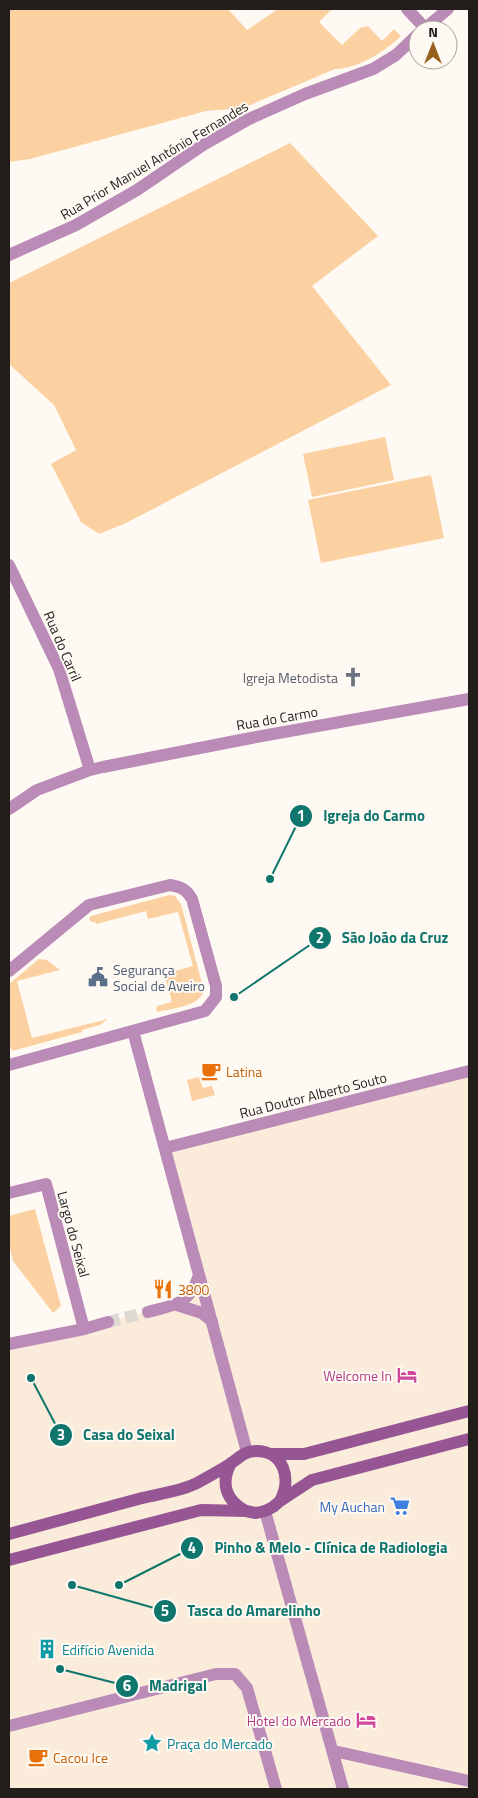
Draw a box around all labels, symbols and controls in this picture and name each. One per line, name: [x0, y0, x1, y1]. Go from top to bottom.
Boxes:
north arrow: [408, 20, 458, 70]
text: N: [428, 21, 438, 42]
street label: Rua Prior Manuel António Fernandes: [56, 95, 252, 225]
street label: Rua do Carril: [39, 608, 87, 684]
church icon: Igreja Metodista: [342, 666, 364, 688]
place label: Igreja Metodista: [243, 667, 338, 688]
street label: Rua do Carmo: [235, 700, 319, 736]
callout: Igreja do Carmo: [288, 801, 435, 831]
text: 1: [297, 804, 305, 827]
text: Igreja do Carmo: [323, 804, 425, 827]
callout: São João da Cruz: [307, 923, 459, 953]
text: 2: [316, 926, 324, 949]
text: São João da Cruz: [342, 926, 448, 949]
place label: Segurança Social de Aveiro: [113, 959, 205, 996]
public building icon: Segurança Social de Aveiro: [87, 966, 109, 988]
cafe icon: Latina: [200, 1060, 222, 1082]
place label: Latina: [226, 1061, 262, 1082]
street label: Rua Doutor Alberto Souto: [237, 1067, 389, 1123]
street label: Largo do Seixal: [52, 1189, 96, 1279]
restaurant icon: 3800: [152, 1278, 174, 1300]
place label: 3800: [178, 1279, 210, 1300]
hotel icon: Welcome In: [396, 1364, 418, 1386]
place label: Welcome In: [323, 1365, 392, 1386]
callout: Casa do Seixal: [48, 1420, 185, 1450]
text: 3: [57, 1423, 65, 1446]
text: Casa do Seixal: [83, 1423, 175, 1446]
supermarket icon: My Auchan: [389, 1495, 411, 1517]
place label: My Auchan: [319, 1496, 385, 1517]
callout: Pinho & Melo - Clínica de Radiologia: [179, 1533, 457, 1563]
text: 4: [188, 1536, 196, 1559]
text: Pinho & Melo - Clínica de Radiologia: [214, 1536, 448, 1559]
callout: Tasca do Amarelinho: [152, 1596, 331, 1626]
text: 5: [161, 1599, 169, 1622]
text: Tasca do Amarelinho: [187, 1599, 321, 1622]
building icon: Edifício Avenida: [36, 1638, 58, 1660]
place label: Edifício Avenida: [62, 1639, 154, 1660]
callout: Madrigal: [114, 1671, 217, 1701]
text: 6: [123, 1674, 131, 1697]
text: Madrigal: [149, 1674, 207, 1697]
hotel icon: Hotel do Mercado: [355, 1709, 377, 1731]
place label: Hotel do Mercado: [247, 1710, 351, 1731]
place icon: Praça do Mercado: [141, 1732, 163, 1754]
place label: Praça do Mercado: [167, 1733, 273, 1754]
cafe icon: Cacou Ice: [27, 1746, 49, 1768]
place label: Cacou Ice: [53, 1747, 108, 1768]

